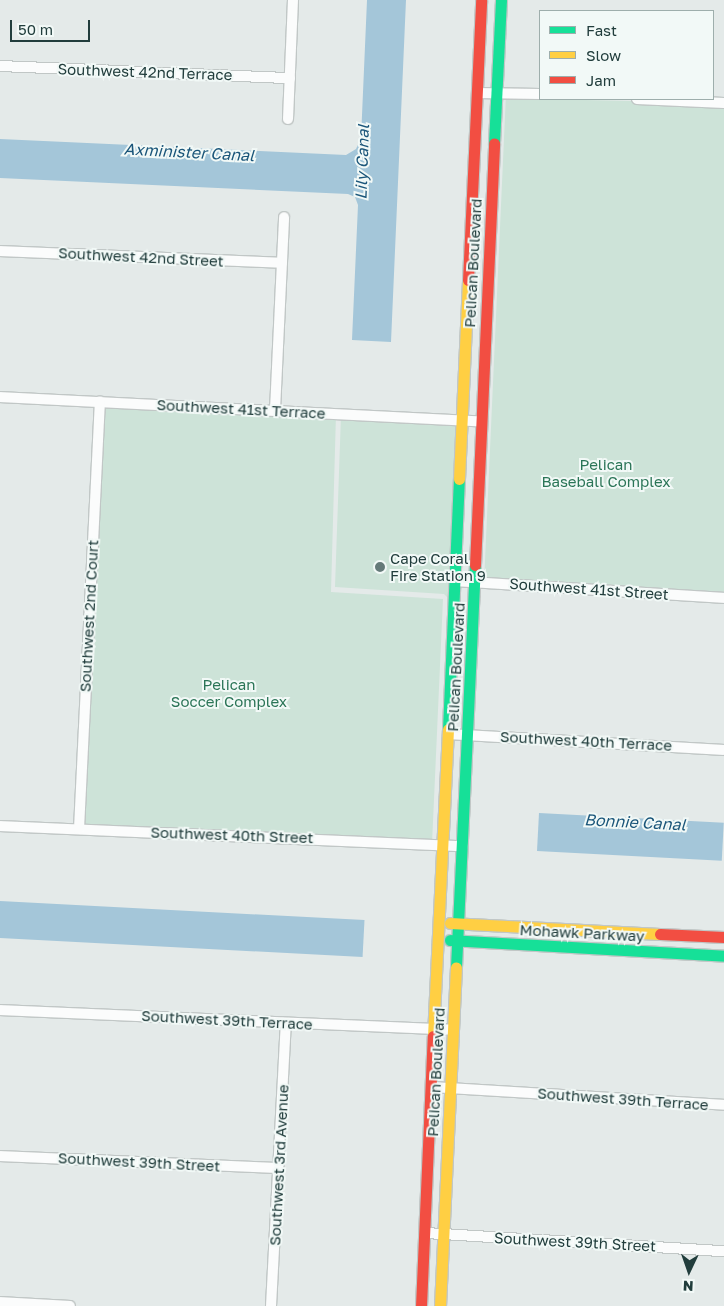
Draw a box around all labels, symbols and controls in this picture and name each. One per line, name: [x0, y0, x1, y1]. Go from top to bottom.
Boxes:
scale bar: [12, 10, 92, 42]
legend: [539, 10, 714, 100]
text: 50 m: [18, 20, 53, 38]
text: Fast: [586, 21, 617, 39]
text: Slow: [586, 46, 621, 64]
street label: Southwest 42nd Terrace: [57, 60, 233, 84]
text: Jam: [586, 71, 616, 89]
water label: Lily Canal: [351, 124, 373, 200]
water label: Axminister Canal: [123, 139, 255, 165]
street label: Pelican Boulevard: [461, 198, 485, 328]
street label: Southwest 42nd Street: [58, 244, 224, 270]
street label: Southwest 41st Terrace: [156, 396, 326, 422]
park label: Pelican Baseball Complex: [541, 455, 671, 490]
street label: Southwest 2nd Court: [76, 539, 102, 693]
place label: Cape Coral Fire Station 9: [390, 549, 486, 584]
marker: Cape Coral Fire Station 9: [374, 561, 386, 573]
street label: Southwest 41st Street: [509, 574, 669, 604]
street label: Pelican Boulevard: [444, 602, 468, 732]
park label: Pelican Soccer Complex: [171, 675, 287, 710]
street label: Southwest 40th Terrace: [500, 728, 672, 754]
water label: Bonnie Canal: [584, 810, 686, 834]
street label: Southwest 40th Street: [150, 823, 314, 847]
street label: Mohawk Parkway: [519, 921, 645, 945]
street label: Southwest 39th Terrace: [141, 1007, 313, 1033]
street label: Pelican Boulevard: [424, 1007, 448, 1137]
street label: Southwest 3rd Avenue: [266, 1084, 292, 1246]
street label: Southwest 39th Terrace: [537, 1084, 709, 1114]
street label: Southwest 39th Street: [57, 1149, 221, 1175]
street label: Southwest 39th Street: [493, 1229, 657, 1255]
north arrow: [664, 1246, 714, 1296]
text: N: [682, 1278, 694, 1295]

